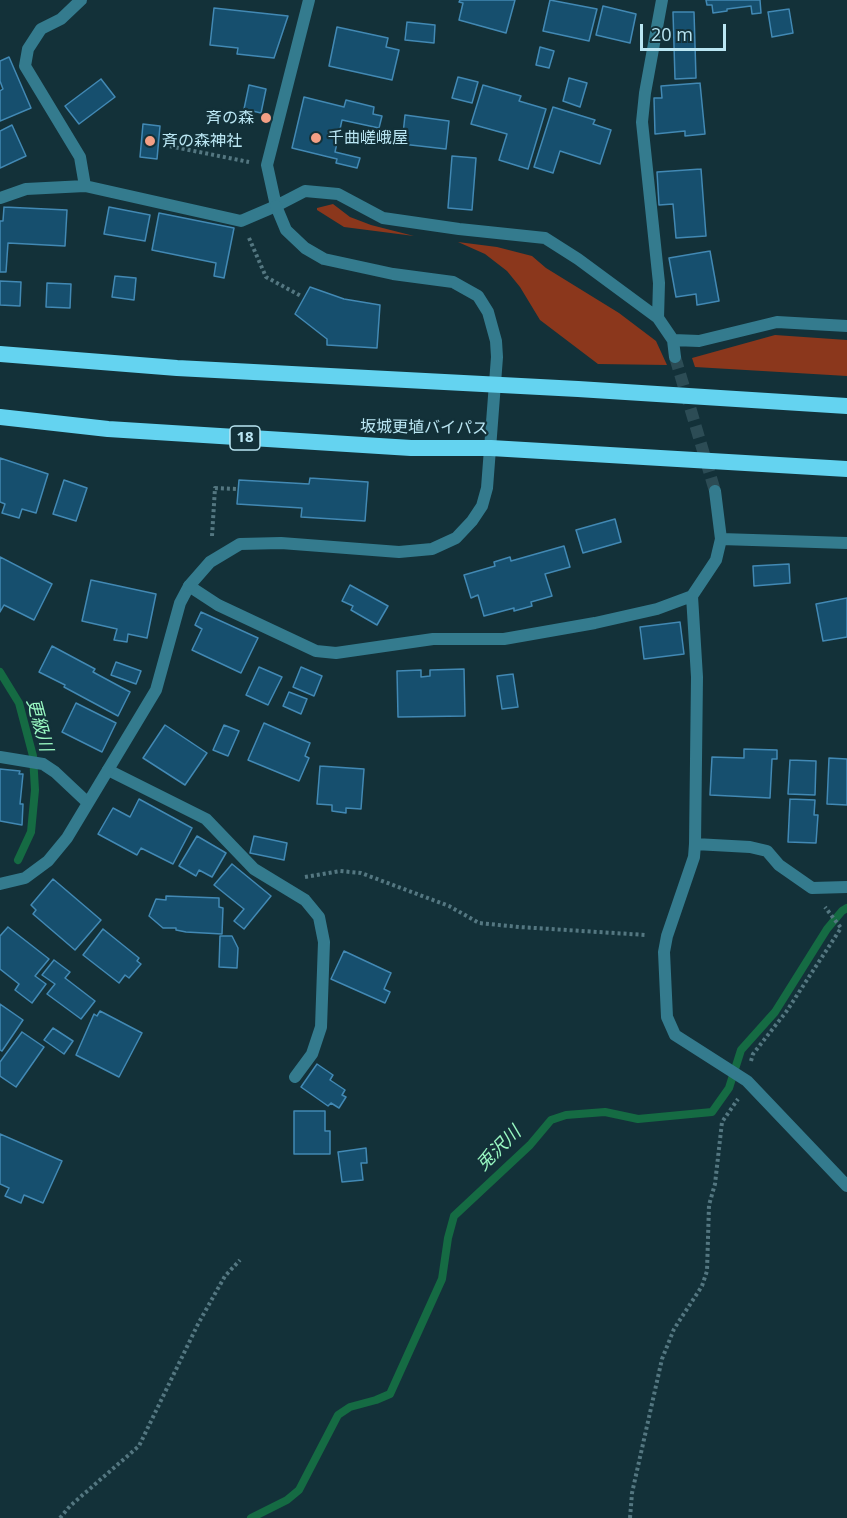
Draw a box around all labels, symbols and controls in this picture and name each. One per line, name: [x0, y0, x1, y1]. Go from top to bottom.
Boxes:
scale bar: [643, 12, 728, 50]
text: 20 m: [651, 22, 693, 46]
place label: 斉の森: [206, 108, 254, 128]
marker: 斉の森: [259, 111, 273, 125]
place label: 千曲嵯峨屋: [328, 128, 408, 148]
place label: 斉の森神社: [162, 131, 242, 151]
marker: 千曲嵯峨屋: [309, 131, 323, 145]
marker: 斉の森神社: [143, 134, 157, 148]
street label: 坂城更埴バイパス: [360, 417, 488, 439]
road number: 18: [230, 426, 260, 450]
water label: 更級川: [22, 696, 56, 754]
water label: 兎沢川: [472, 1122, 526, 1176]

